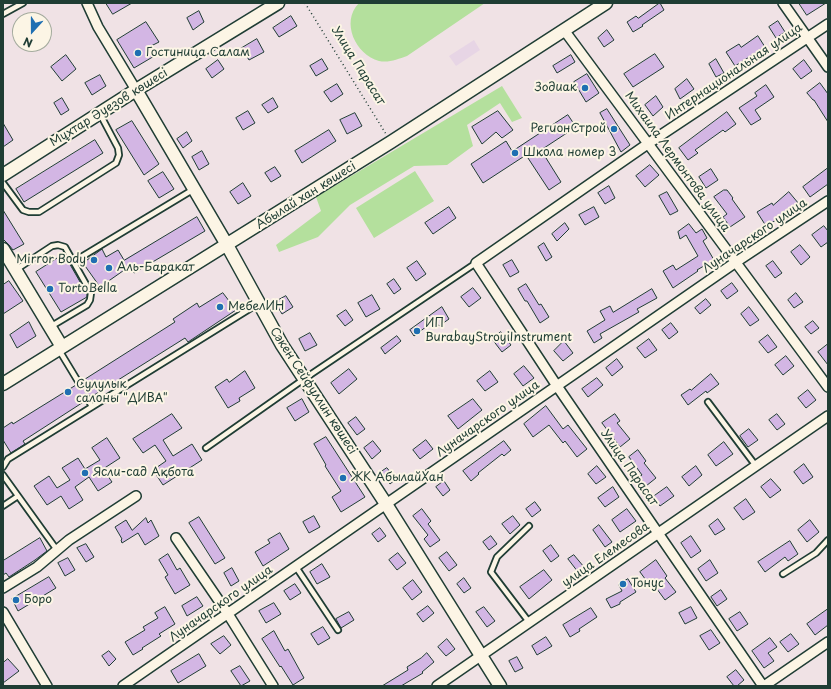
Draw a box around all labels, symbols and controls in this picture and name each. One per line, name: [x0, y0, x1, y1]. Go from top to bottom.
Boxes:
north arrow: [12, 12, 52, 52]
street label: Интернациональная улица: [663, 21, 805, 123]
street label: Улица Парасат: [328, 24, 388, 108]
text: N: [21, 33, 35, 52]
place label: Гостиница Салам: [146, 46, 250, 60]
marker: Гостиница Салам: [133, 48, 143, 58]
street label: Мұхтар Әуезов көшесі: [48, 66, 170, 150]
place label: Зодиак: [535, 81, 577, 95]
marker: Зодиак: [580, 83, 590, 93]
street label: Михаила Лермонтова улица: [621, 89, 733, 235]
place label: РегионСтрой: [530, 122, 606, 136]
marker: РегионСтрой: [609, 124, 619, 134]
place label: Школа номер 3: [523, 146, 616, 160]
marker: Школа номер 3: [510, 148, 520, 158]
street label: Абылай хан көшесі: [253, 159, 359, 233]
street label: Луначарского улица: [700, 196, 810, 276]
place label: Mirror Body: [16, 253, 86, 267]
marker: Mirror Body: [89, 255, 99, 265]
place label: Аль-Баракат: [117, 261, 195, 275]
marker: Аль-Баракат: [104, 263, 114, 273]
place label: TortoBella: [58, 282, 117, 296]
marker: TortoBella: [45, 284, 55, 294]
place label: МебелИН: [228, 300, 284, 314]
marker: МебелИН: [215, 302, 225, 312]
place label: ИП BurabayStroyiInstrument: [425, 317, 572, 345]
street label: Сәкен Сейфуллин көшесі: [266, 325, 360, 457]
marker: ИП BurabayStroyiInstrument: [412, 326, 422, 336]
place label: Сулулык салоны "ДИВА": [76, 378, 168, 406]
street label: Луначарского улица: [434, 378, 542, 460]
marker: Сулулык салоны "ДИВА": [63, 387, 73, 397]
street label: Улица Парасат: [597, 427, 661, 509]
place label: Ясли-сад Ақбота: [93, 466, 194, 480]
marker: Ясли-сад Ақбота: [80, 468, 90, 478]
place label: ЖК АбылайХан: [351, 471, 444, 485]
marker: ЖК АбылайХан: [338, 473, 348, 483]
street label: улица Елемесова: [560, 519, 652, 591]
street label: Луначарского улица: [167, 563, 275, 645]
place label: Тонус: [631, 577, 664, 591]
marker: Тонус: [618, 579, 628, 589]
place label: Боро: [24, 593, 52, 607]
marker: Боро: [11, 595, 21, 605]

